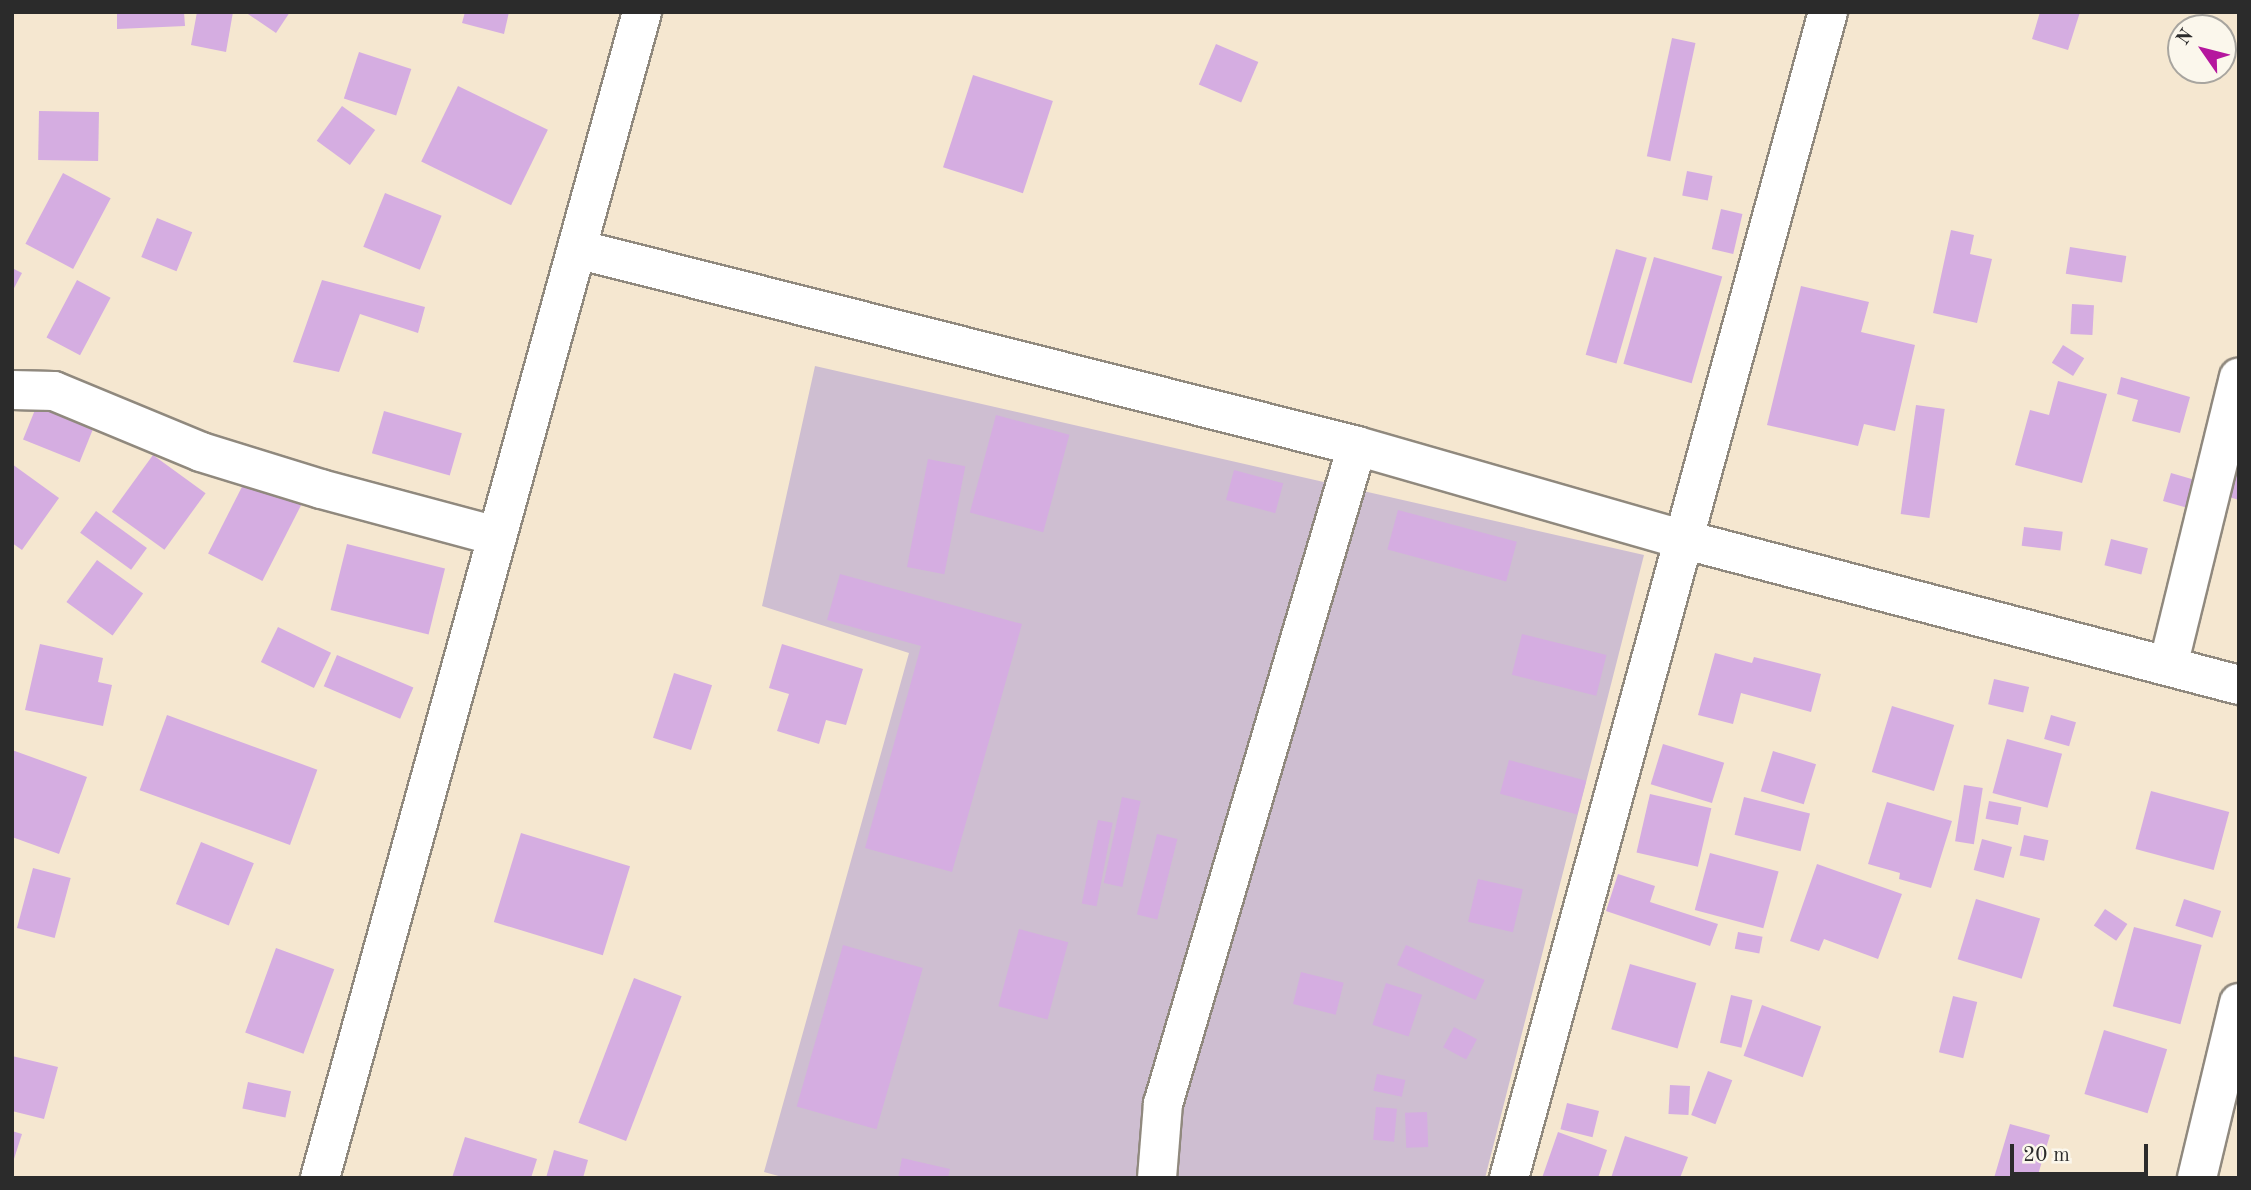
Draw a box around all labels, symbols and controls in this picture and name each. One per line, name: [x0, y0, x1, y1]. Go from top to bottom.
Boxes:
north arrow: [2167, 14, 2237, 84]
text: N: [2174, 26, 2198, 49]
scale bar: [2013, 1130, 2151, 1174]
text: 20 m: [2023, 1145, 2070, 1166]

